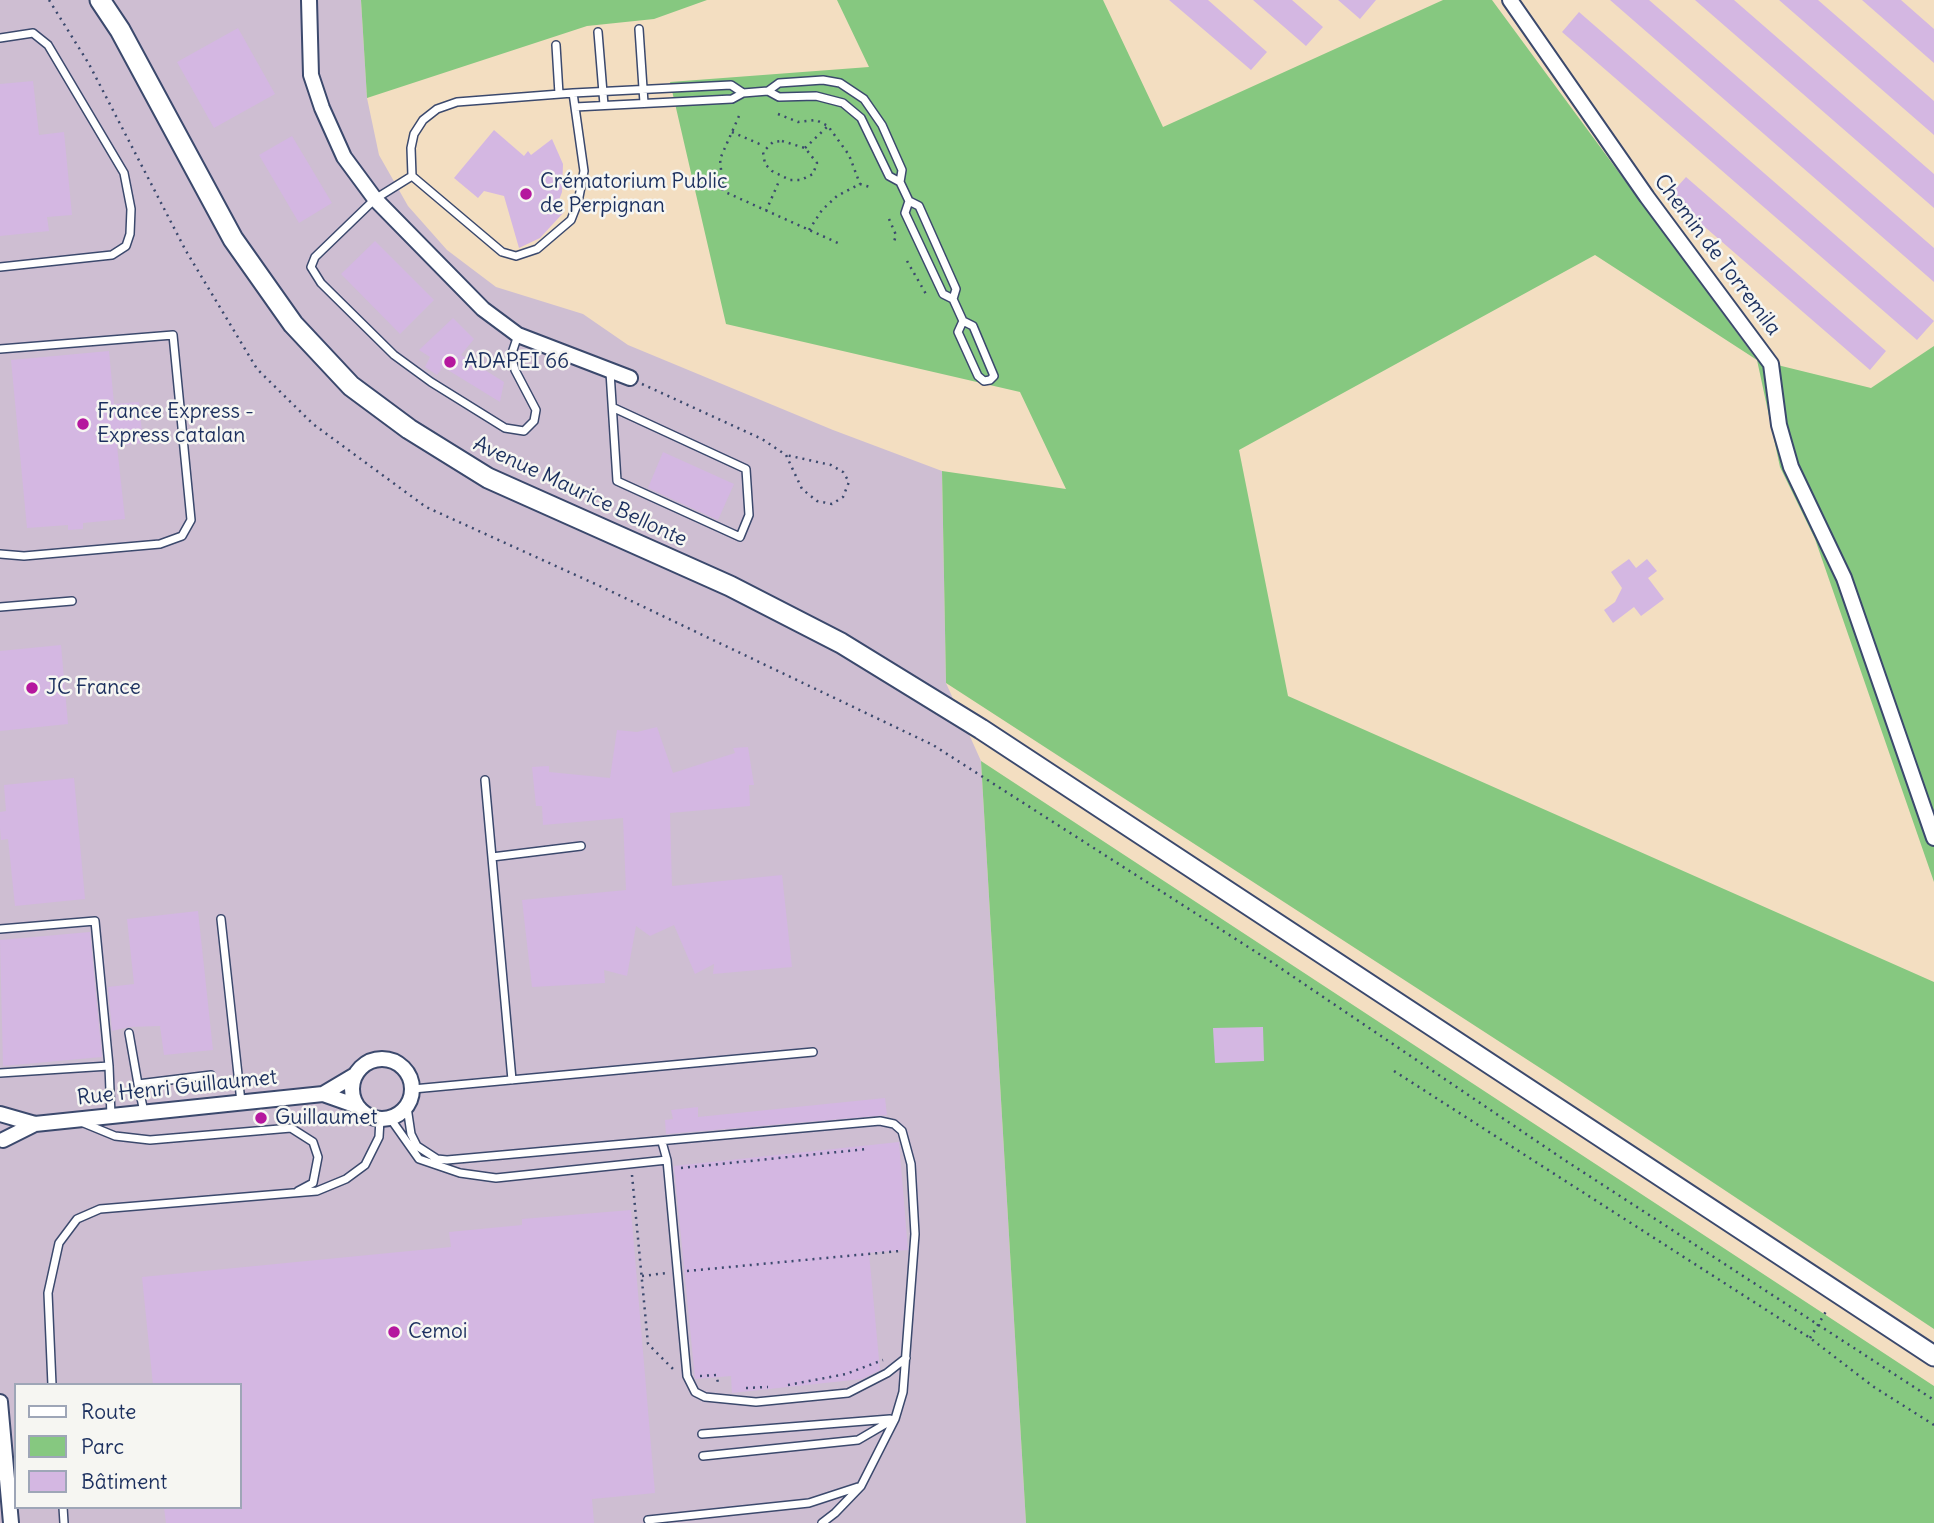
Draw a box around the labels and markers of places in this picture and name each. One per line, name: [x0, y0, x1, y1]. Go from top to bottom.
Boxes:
place label: Crématorium Public de Perpignan: [540, 169, 728, 219]
marker: Crématorium Public de Perpignan: [518, 186, 534, 202]
place label: ADAPEI 66: [464, 349, 569, 375]
marker: ADAPEI 66: [442, 354, 458, 370]
place label: France Express - Express catalan: [97, 399, 254, 449]
marker: France Express - Express catalan: [75, 416, 91, 432]
place label: JC France: [46, 675, 141, 701]
marker: JC France: [24, 680, 40, 696]
place label: Guillaumet: [275, 1105, 378, 1131]
marker: Guillaumet: [253, 1110, 269, 1126]
place label: Cemoi: [408, 1319, 468, 1345]
marker: Cemoi: [386, 1324, 402, 1340]

